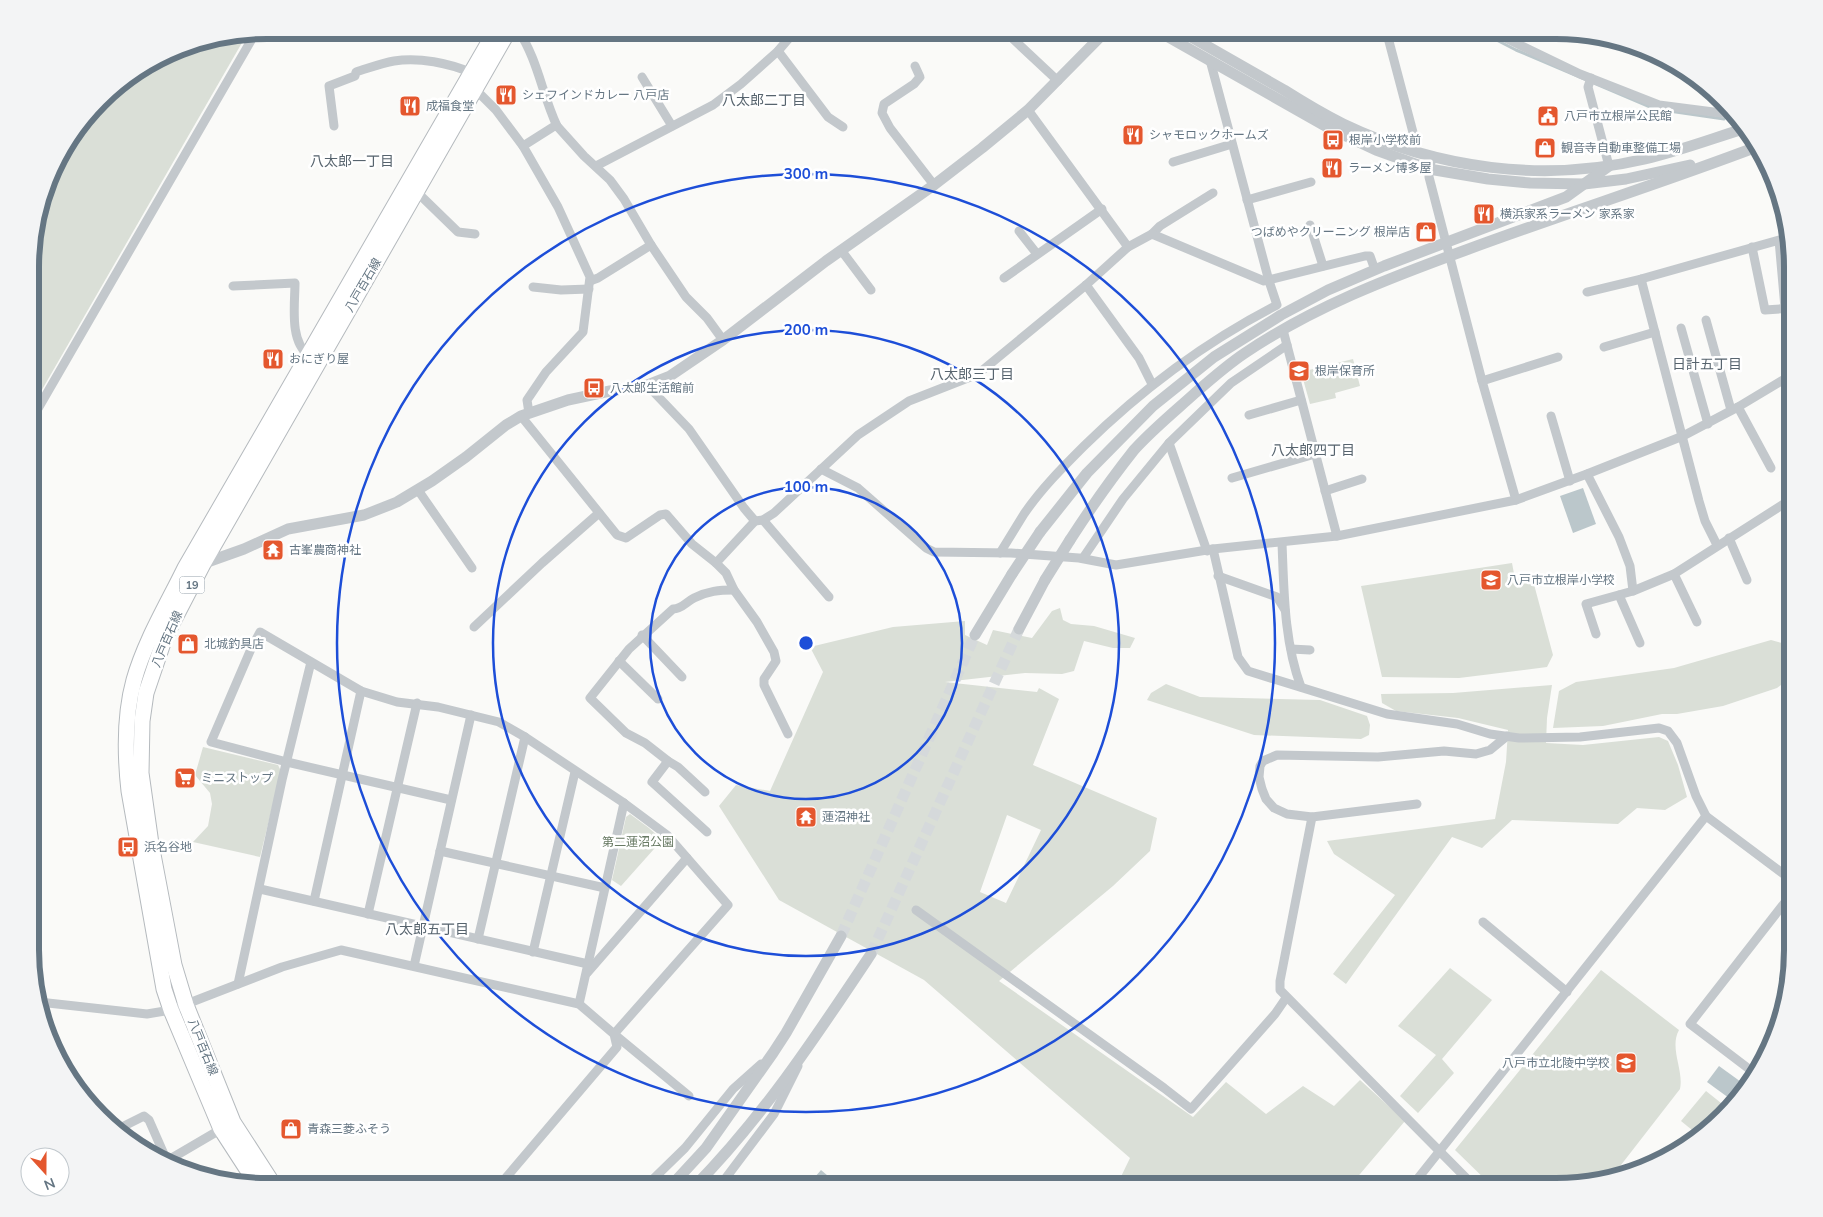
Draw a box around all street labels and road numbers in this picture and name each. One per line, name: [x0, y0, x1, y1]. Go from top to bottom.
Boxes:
street label: 八戸百石線: [341, 255, 384, 314]
road number: 19: [180, 576, 204, 594]
street label: 八戸百石線: [148, 608, 185, 669]
street label: 八戸百石線: [185, 1016, 222, 1077]

